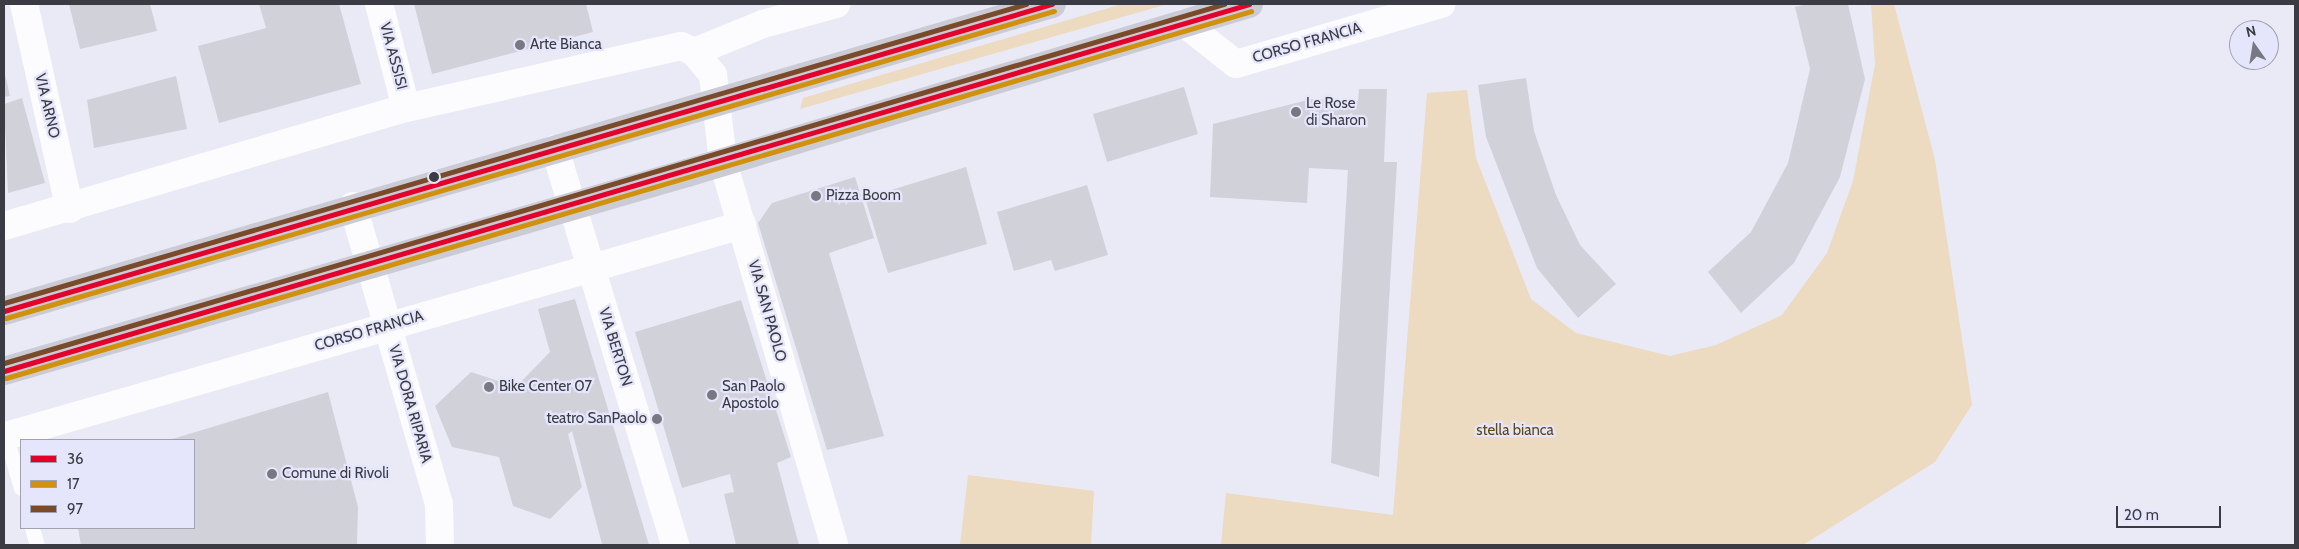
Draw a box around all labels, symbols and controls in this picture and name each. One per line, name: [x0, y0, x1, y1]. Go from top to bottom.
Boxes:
street label: CORSO FRANCIA: [1251, 19, 1363, 67]
street label: VIA ASSISI: [375, 20, 411, 92]
north arrow: [2229, 20, 2279, 70]
text: N: [2244, 21, 2258, 41]
place label: Arte Bianca: [530, 36, 602, 54]
marker: Arte Bianca: [514, 39, 526, 51]
street label: VIA ARNO: [31, 72, 63, 140]
place label: Le Rose di Sharon: [1306, 94, 1366, 129]
marker: Le Rose di Sharon: [1290, 106, 1302, 118]
unlabelled marker: [429, 172, 439, 182]
place label: Pizza Boom: [826, 187, 901, 205]
marker: Pizza Boom: [810, 190, 822, 202]
street label: VIA SAN PAOLO: [744, 258, 790, 364]
street label: VIA BERTON: [594, 305, 636, 389]
street label: CORSO FRANCIA: [313, 307, 425, 355]
street label: VIA DORA RIPARIA: [385, 343, 435, 465]
place label: San Paolo Apostolo: [722, 377, 785, 412]
place label: Bike Center 07: [499, 378, 592, 396]
marker: Bike Center 07: [483, 381, 495, 393]
marker: San Paolo Apostolo: [706, 389, 718, 401]
place label: teatro SanPaolo: [546, 410, 647, 428]
marker: teatro SanPaolo: [651, 413, 663, 425]
park label: stella bianca: [1476, 422, 1554, 440]
legend: [20, 439, 195, 529]
text: 36: [67, 450, 84, 468]
place label: Comune di Rivoli: [282, 465, 389, 483]
marker: Comune di Rivoli: [266, 468, 278, 480]
text: 17: [67, 475, 79, 493]
scale bar: [2119, 496, 2224, 528]
text: 97: [67, 500, 83, 518]
text: 20 m: [2124, 506, 2159, 524]

